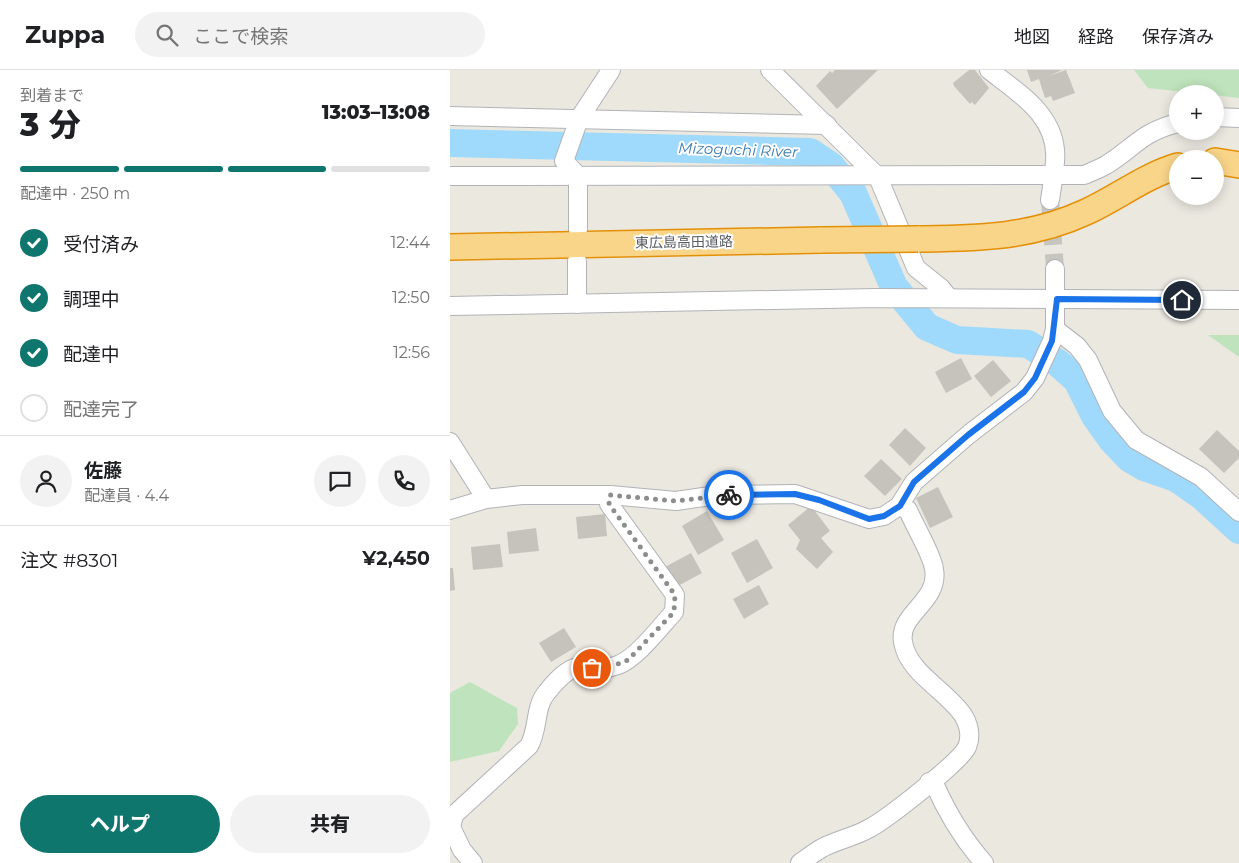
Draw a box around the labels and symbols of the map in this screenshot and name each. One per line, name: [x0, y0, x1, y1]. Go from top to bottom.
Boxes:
water label: Mizoguchi River: [678, 138, 799, 161]
street label: 東広島高田道路: [635, 232, 733, 252]
pin: [1161, 279, 1203, 321]
courier: [704, 470, 754, 520]
pin: [571, 647, 613, 689]

